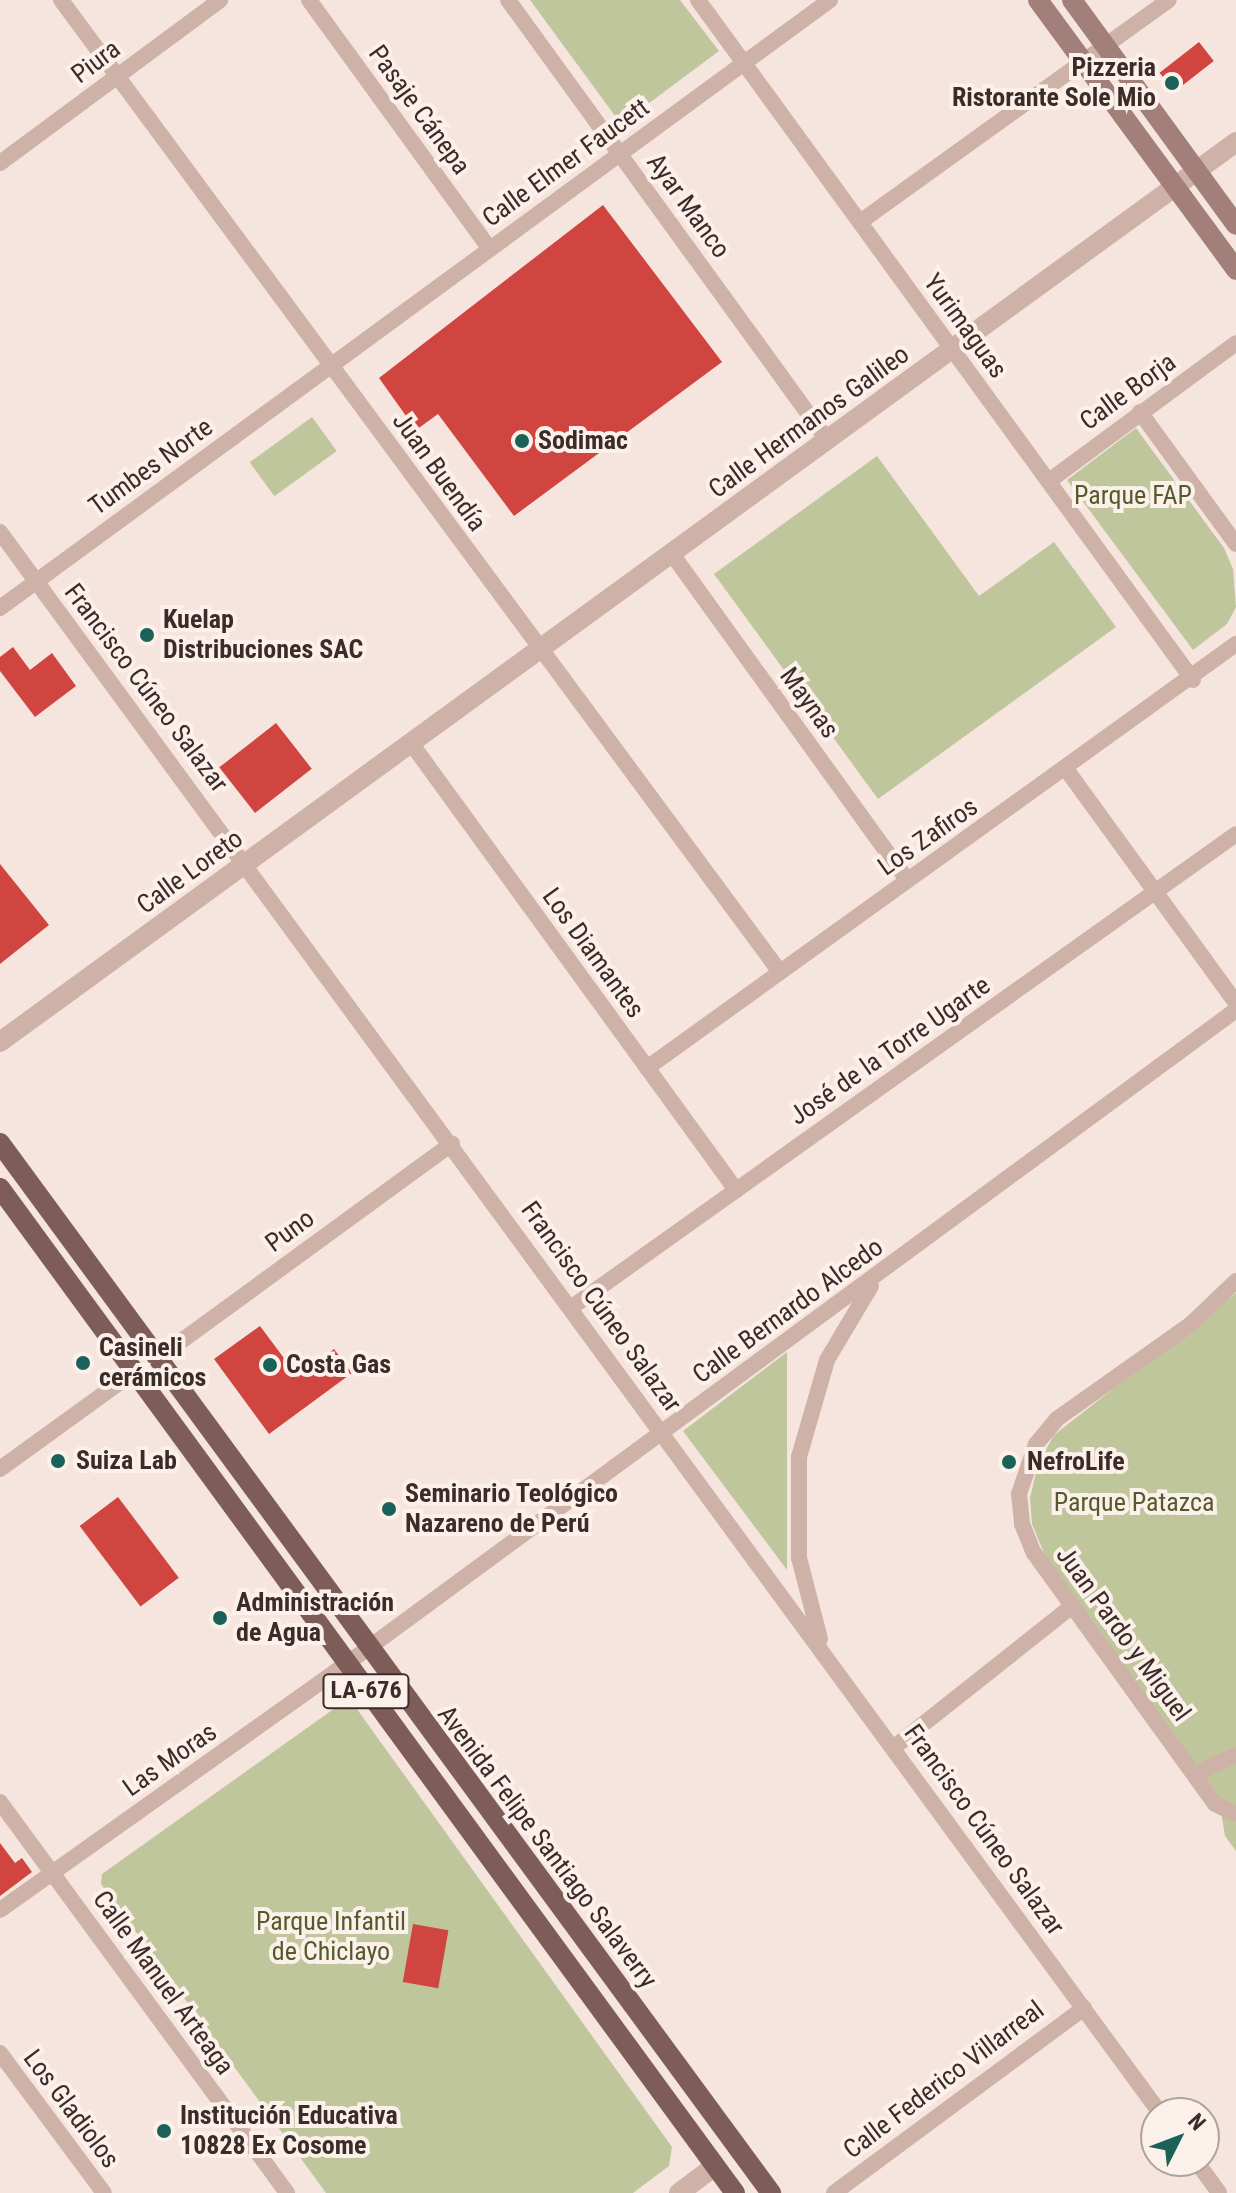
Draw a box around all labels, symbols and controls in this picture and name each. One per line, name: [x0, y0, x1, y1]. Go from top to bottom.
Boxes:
street label: Piura: [66, 34, 126, 90]
street label: Pasaje Cánepa: [362, 39, 476, 181]
place label: Pizzeria Ristorante Sole Mio: [952, 52, 1156, 114]
marker: Pizzeria Ristorante Sole Mio: [1163, 74, 1181, 92]
street label: Calle Elmer Faucett: [477, 92, 655, 234]
street label: Ayar Manco: [640, 148, 736, 264]
street label: Yurimaguas: [917, 268, 1013, 384]
street label: Calle Hermanos Galileo: [703, 339, 915, 505]
street label: Calle Borja: [1074, 347, 1182, 437]
street label: Juan Buendía: [385, 407, 493, 537]
street label: Tumbes Norte: [83, 412, 219, 522]
place label: Sodimac: [538, 425, 628, 457]
marker: Sodimac: [513, 432, 531, 450]
park label: Parque FAP: [1074, 480, 1192, 512]
street label: Francisco Cúneo Salazar: [57, 578, 235, 798]
place label: Kuelap Distribuciones SAC: [163, 604, 363, 666]
marker: Kuelap Distribuciones SAC: [138, 626, 156, 644]
street label: Maynas: [773, 662, 845, 744]
street label: Los Zafiros: [872, 791, 984, 883]
street label: Calle Loreto: [131, 823, 249, 921]
street label: Los Diamantes: [535, 882, 651, 1024]
street label: José de la Torre Ugarte: [783, 970, 997, 1132]
street label: Francisco Cúneo Salazar: [514, 1196, 688, 1418]
street label: Puno: [260, 1203, 320, 1259]
street label: Calle Bernardo Alcedo: [687, 1232, 889, 1390]
place label: Casineli cerámicos: [99, 1332, 206, 1394]
place label: Costa Gas: [286, 1349, 391, 1381]
marker: Casineli cerámicos: [74, 1354, 92, 1372]
marker: Costa Gas: [261, 1356, 279, 1374]
place label: Suiza Lab: [76, 1445, 177, 1477]
place label: NefroLife: [1027, 1446, 1125, 1478]
marker: Suiza Lab: [47, 1450, 69, 1472]
marker: NefroLife: [998, 1451, 1020, 1473]
place label: Seminario Teológico Nazareno de Perú: [405, 1478, 619, 1540]
park label: Parque Patazca: [1054, 1487, 1214, 1519]
marker: Seminario Teológico Nazareno de Perú: [380, 1500, 398, 1518]
street label: Juan Pardo y Miguel: [1049, 1541, 1197, 1727]
place label: Administración de Agua: [236, 1587, 394, 1648]
marker: Administración de Agua: [211, 1609, 229, 1627]
road number: LA-676: [322, 1671, 410, 1711]
street label: Avenida Felipe Santiago Salaverry: [431, 1700, 663, 1994]
street label: Las Moras: [117, 1717, 223, 1803]
street label: Francisco Cúneo Salazar: [897, 1719, 1071, 1941]
street label: Calle Manuel Arteaga: [86, 1885, 240, 2081]
park label: Parque Infantil de Chiclayo: [256, 1906, 406, 1968]
street label: Calle Federico Villarreal: [838, 1994, 1050, 2166]
street label: Los Gladiolos: [16, 2044, 126, 2174]
north arrow: [1140, 2097, 1220, 2177]
place label: Institución Educativa 10828 Ex Cosome: [180, 2100, 398, 2162]
text: N: [1183, 2109, 1211, 2135]
marker: Institución Educativa 10828 Ex Cosome: [155, 2122, 173, 2140]

